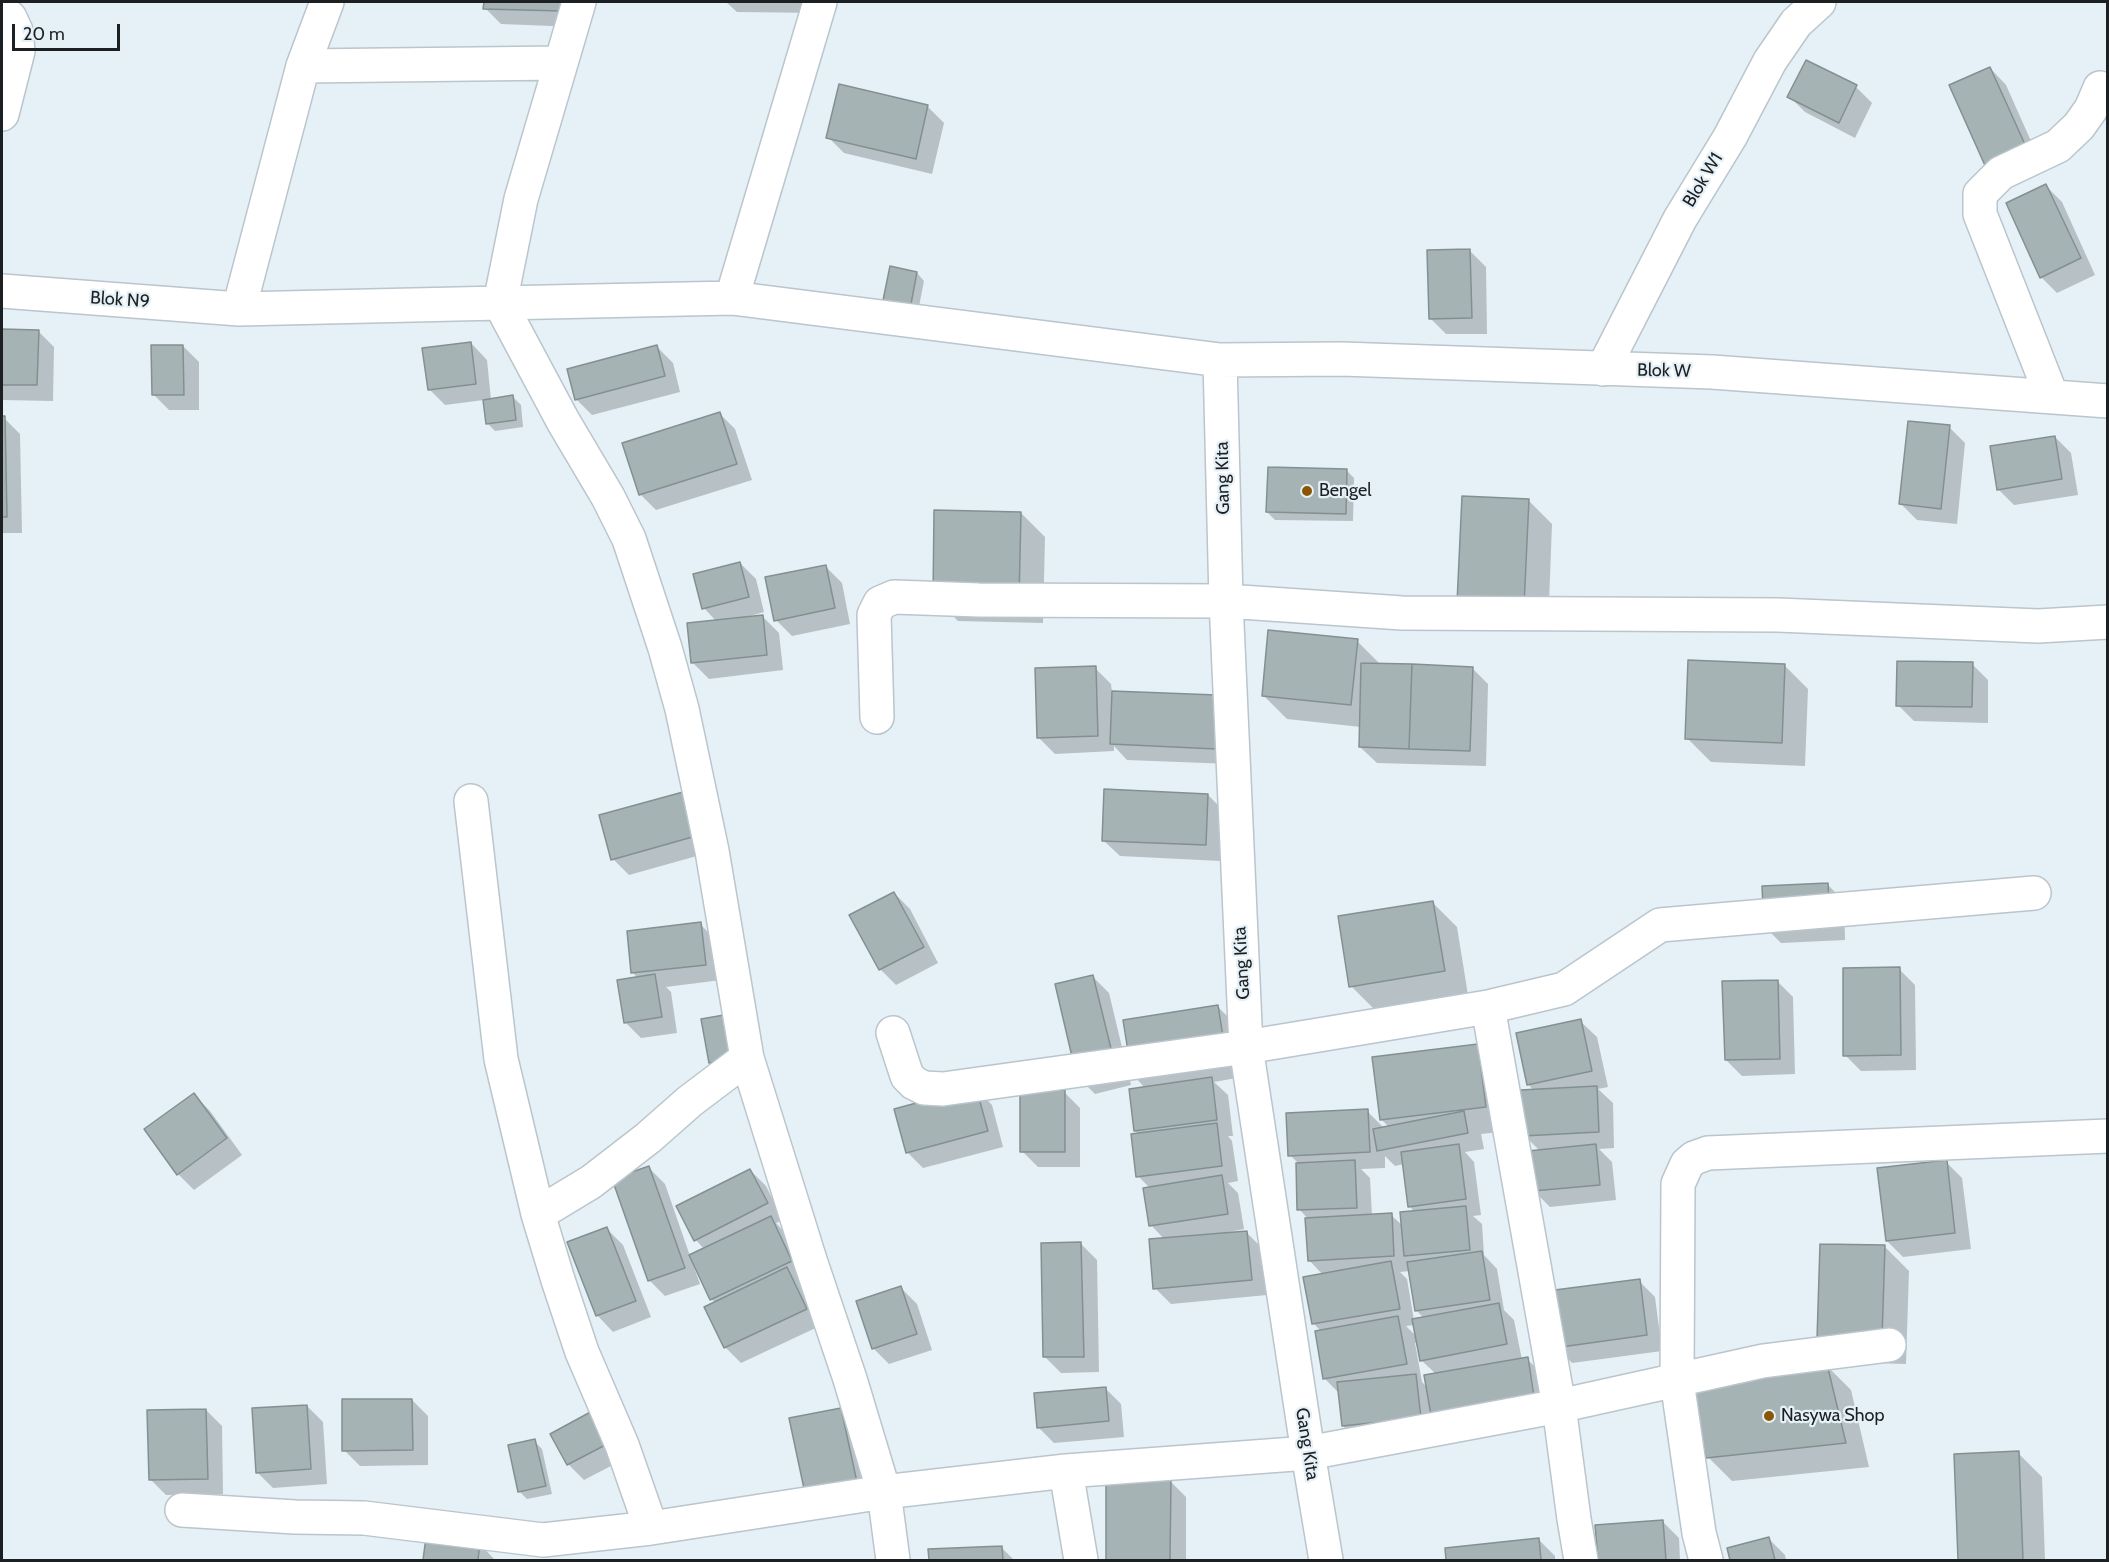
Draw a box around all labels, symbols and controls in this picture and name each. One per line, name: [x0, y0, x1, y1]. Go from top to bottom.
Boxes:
scale bar: [15, 12, 123, 50]
text: 20 m: [23, 23, 65, 45]
street label: Blok W1: [1678, 149, 1728, 211]
street label: Blok N9: [89, 287, 151, 313]
street label: Blok W: [1637, 360, 1691, 382]
street label: Gang Kita: [1212, 441, 1234, 515]
place label: Bengel: [1319, 480, 1371, 502]
marker: Bengel: [1300, 484, 1314, 498]
street label: Gang Kita: [1229, 926, 1255, 1000]
place label: Nasywa Shop: [1781, 1405, 1884, 1427]
street label: Gang Kita: [1291, 1406, 1323, 1482]
marker: Nasywa Shop: [1762, 1409, 1776, 1423]

